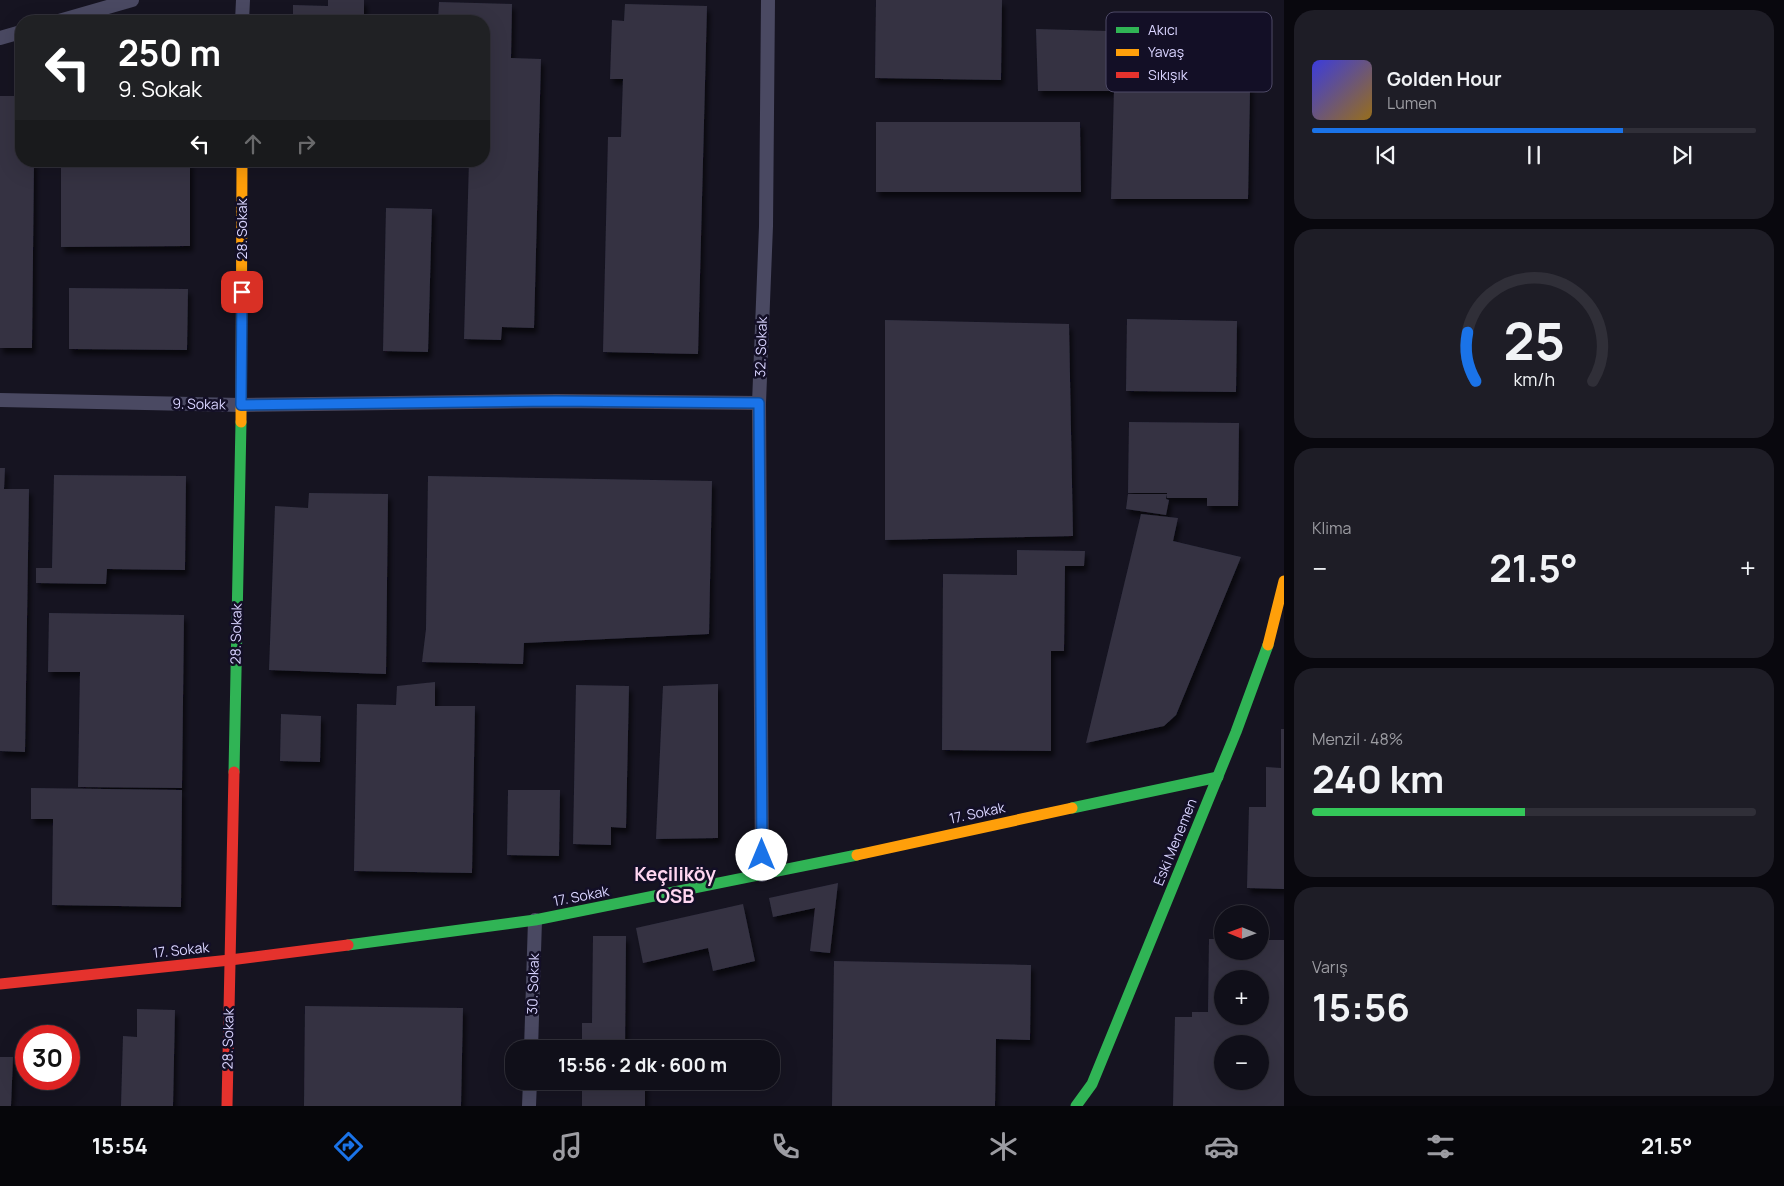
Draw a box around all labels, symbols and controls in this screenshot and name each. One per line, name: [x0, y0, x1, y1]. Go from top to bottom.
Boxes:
legend: [1106, 12, 1272, 92]
text: Akıcı: [1148, 20, 1178, 39]
text: 250 m: [118, 29, 221, 77]
icon: left: [35, 35, 100, 100]
text: Yavaş: [1148, 42, 1184, 61]
text: Sıkışık: [1148, 65, 1189, 84]
text: Golden Hour: [1387, 66, 1501, 92]
text: 9. Sokak: [118, 74, 202, 104]
text: Lumen: [1387, 92, 1437, 114]
icon: left: [186, 130, 214, 158]
icon: ahead: [239, 130, 267, 158]
icon: right: [292, 130, 320, 158]
icon: previous: [1372, 141, 1400, 169]
icon: pause: [1520, 141, 1548, 169]
icon: next: [1668, 141, 1696, 169]
street label: 28. Sokak: [232, 197, 251, 260]
pin: [221, 271, 263, 313]
icon: arrive: [228, 278, 256, 306]
text: 25: [1503, 305, 1565, 376]
street label: 32. Sokak: [750, 315, 771, 378]
text: km/h: [1513, 367, 1555, 391]
street label: 9. Sokak: [172, 394, 227, 413]
text: Klima: [1312, 517, 1351, 539]
text: 21.5°: [1489, 541, 1578, 593]
text: −: [1312, 549, 1327, 587]
text: +: [1740, 549, 1756, 587]
street label: 28. Sokak: [225, 602, 246, 665]
text: Menzil · 48%: [1312, 728, 1403, 750]
text: 240 km: [1312, 752, 1444, 804]
street label: Eski Menemen: [1148, 795, 1201, 888]
street label: 17. Sokak: [947, 797, 1008, 828]
position arrow: [735, 828, 787, 880]
district label: Keçiliköy OSB: [634, 861, 716, 909]
street label: 17. Sokak: [551, 881, 611, 910]
north arrow: [1214, 905, 1269, 960]
map controls: [1214, 905, 1269, 1090]
street label: 17. Sokak: [152, 937, 211, 962]
street label: 30. Sokak: [522, 952, 543, 1015]
text: Varış: [1312, 956, 1348, 978]
button: +: [1214, 970, 1269, 1025]
text: 15:56: [1312, 980, 1410, 1032]
street label: 28. Sokak: [217, 1007, 238, 1070]
speed limit sign: 30: [15, 1025, 80, 1090]
button: −: [1214, 1035, 1269, 1090]
text: 15:56 · 2 dk · 600 m: [558, 1052, 727, 1078]
icon: directions: [331, 1129, 366, 1164]
icon: music: [550, 1129, 585, 1164]
icon: phone: [768, 1129, 803, 1164]
icon: climate: [986, 1129, 1021, 1164]
icon: car: [1204, 1129, 1239, 1164]
icon: filters: [1423, 1129, 1458, 1164]
text: 15:54: [92, 1131, 148, 1161]
text: 21.5°: [1641, 1131, 1692, 1161]

